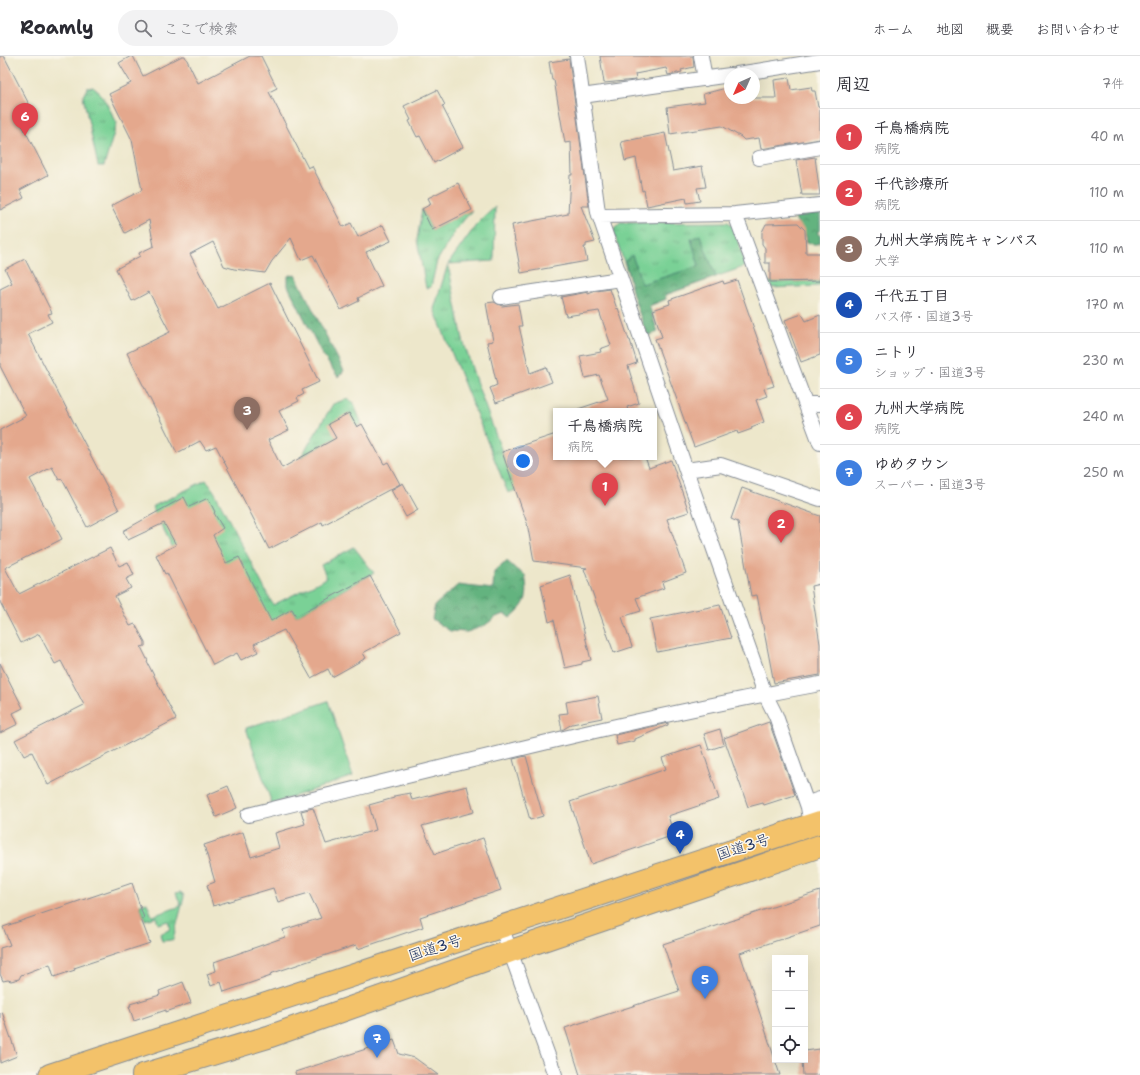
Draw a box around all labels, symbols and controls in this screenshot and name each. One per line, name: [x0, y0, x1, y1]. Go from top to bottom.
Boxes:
search box: [118, 10, 398, 46]
text: Roamly: [20, 15, 94, 40]
icon: search: [132, 17, 154, 39]
text: ここで検索: [164, 19, 239, 39]
text: ホーム: [873, 20, 914, 38]
text: 地図: [936, 20, 964, 38]
text: 概要: [986, 20, 1014, 38]
text: お問い合わせ: [1036, 20, 1120, 38]
north arrow: [724, 68, 760, 104]
text: 周辺: [836, 73, 870, 95]
text: 7件: [1102, 75, 1124, 92]
pin: 6: [12, 103, 38, 136]
text: 千鳥橋病院: [874, 118, 949, 138]
text: 1: [846, 128, 852, 145]
text: 40 m: [1090, 128, 1124, 145]
text: 病院: [874, 140, 900, 157]
text: 千代診療所: [874, 174, 949, 194]
text: 2: [844, 184, 854, 201]
text: 110 m: [1089, 184, 1124, 201]
text: 病院: [874, 196, 900, 213]
text: 九州大学病院キャンパス: [874, 230, 1038, 250]
text: 3: [844, 240, 854, 257]
text: 110 m: [1089, 240, 1124, 257]
text: 大学: [874, 252, 900, 269]
text: 千代五丁目: [874, 286, 949, 306]
text: 4: [844, 296, 854, 313]
text: 170 m: [1086, 296, 1124, 313]
text: バス停 · 国道3号: [874, 308, 974, 325]
text: ニトリ: [874, 342, 919, 362]
text: 5: [845, 352, 853, 369]
text: 230 m: [1082, 352, 1124, 369]
text: ショップ · 国道3号: [874, 364, 986, 381]
pin: 3: [234, 397, 260, 430]
text: 九州大学病院: [874, 398, 964, 418]
popup: [553, 408, 657, 460]
text: 6: [844, 408, 854, 425]
text: 240 m: [1082, 408, 1124, 425]
text: 千鳥橋病院: [567, 416, 643, 436]
text: 病院: [874, 420, 900, 437]
text: 病院: [567, 438, 594, 455]
your location: [513, 451, 533, 471]
text: ゆめタウン: [874, 454, 949, 474]
text: 7: [844, 464, 854, 481]
text: 250 m: [1083, 464, 1124, 481]
pin: 1: [592, 473, 618, 506]
text: スーパー · 国道3号: [874, 476, 986, 493]
pin: 2: [768, 510, 794, 543]
pin: 4: [667, 821, 693, 854]
street label: 国道3号: [714, 829, 772, 865]
street label: 国道3号: [406, 930, 464, 966]
map controls: [772, 955, 808, 1063]
button: +: [772, 955, 808, 991]
pin: 5: [692, 966, 718, 999]
button: −: [772, 991, 808, 1027]
pin: 7: [364, 1025, 390, 1058]
button: locate: [772, 1027, 808, 1063]

